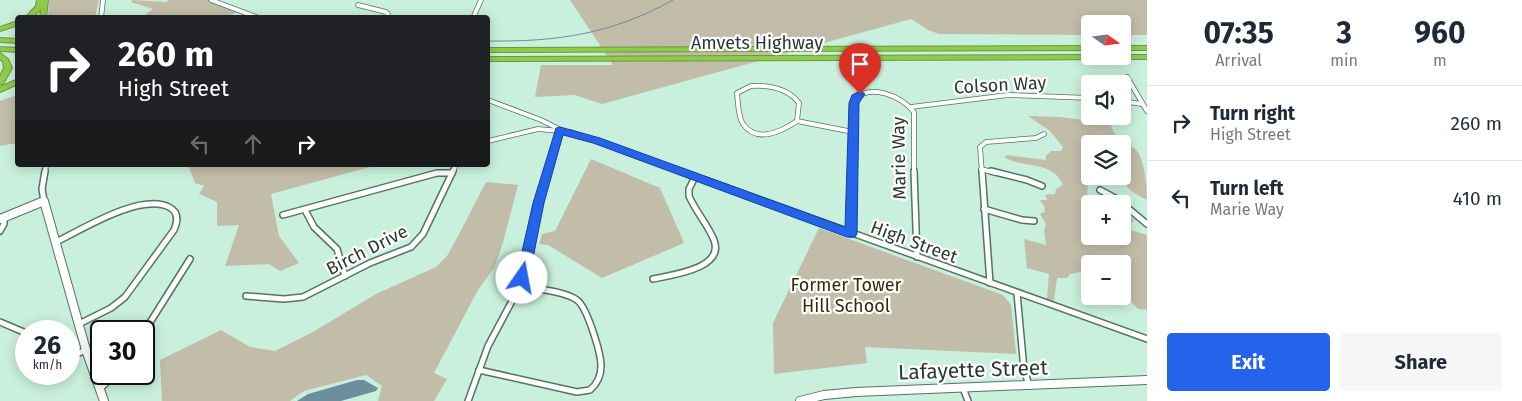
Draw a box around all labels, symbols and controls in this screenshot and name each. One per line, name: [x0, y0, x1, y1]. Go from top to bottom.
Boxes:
north arrow: [1081, 15, 1131, 65]
map controls: [1081, 15, 1131, 305]
text: 07:35: [1203, 15, 1274, 51]
text: 3: [1336, 15, 1352, 51]
text: 960: [1414, 15, 1466, 51]
street label: Amvets Highway: [691, 32, 823, 54]
text: 260 m: [118, 33, 214, 75]
icon: right: [35, 35, 100, 100]
pin: [839, 43, 881, 94]
icon: arrive: [846, 50, 874, 78]
text: Arrival: [1215, 51, 1262, 70]
text: min: [1330, 51, 1358, 70]
text: m: [1433, 51, 1447, 70]
street label: Colson Way: [953, 72, 1047, 98]
text: High Street: [118, 75, 229, 102]
button: sound: [1081, 75, 1131, 125]
text: Turn right: [1210, 102, 1295, 125]
icon: right: [1167, 109, 1195, 137]
text: 260 m: [1451, 112, 1502, 135]
street label: Marie Way: [887, 116, 911, 200]
text: High Street: [1210, 125, 1291, 144]
icon: left: [186, 130, 214, 158]
icon: ahead: [239, 130, 267, 158]
icon: right: [292, 130, 320, 158]
button: layers: [1081, 135, 1131, 185]
text: Turn left: [1210, 177, 1284, 200]
icon: left: [1167, 184, 1195, 212]
text: 410 m: [1453, 187, 1502, 210]
button: +: [1081, 195, 1131, 245]
text: Marie Way: [1210, 200, 1284, 219]
street label: High Street: [868, 216, 961, 268]
street label: Birch Drive: [323, 220, 411, 280]
position arrow: [495, 251, 547, 303]
button: −: [1081, 255, 1131, 305]
park label: Former Tower Hill School: [790, 274, 902, 317]
speed limit sign: 30: [90, 320, 155, 385]
text: 26: [34, 331, 61, 361]
button: Exit: [1167, 333, 1330, 391]
button: Share: [1340, 333, 1502, 391]
street label: Lafayette Street: [898, 354, 1049, 386]
text: km/h: [33, 358, 62, 372]

